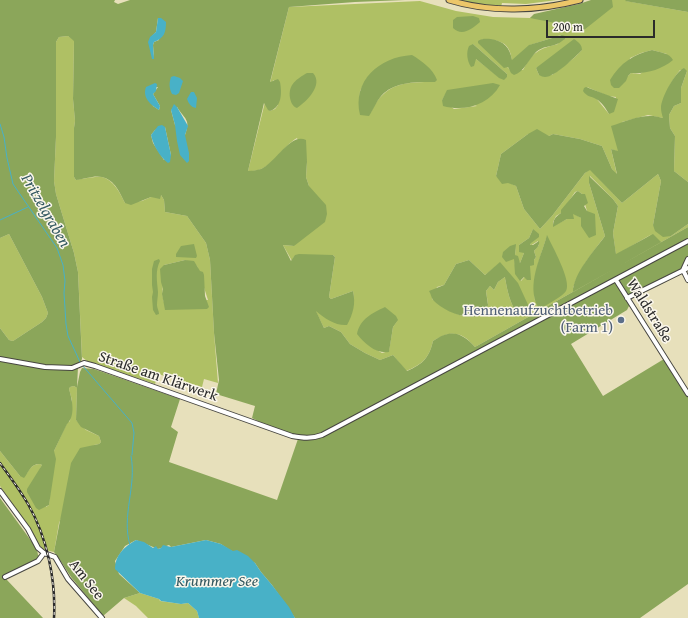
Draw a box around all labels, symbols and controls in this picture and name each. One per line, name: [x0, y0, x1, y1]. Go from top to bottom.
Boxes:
scale bar: [548, 12, 657, 38]
text: 200 m: [553, 18, 583, 35]
water label: Pritzelgraben: [16, 171, 74, 251]
street label: Waldstraße: [622, 276, 676, 346]
place label: Hennenaufzuchtbetrieb (Farm 1): [464, 302, 613, 337]
marker: Hennenaufzuchtbetrieb (Farm 1): [616, 315, 626, 325]
street label: Straße am Klärwerk: [96, 348, 220, 406]
street label: Am See: [65, 556, 107, 604]
water label: Krummer See: [176, 572, 258, 592]

